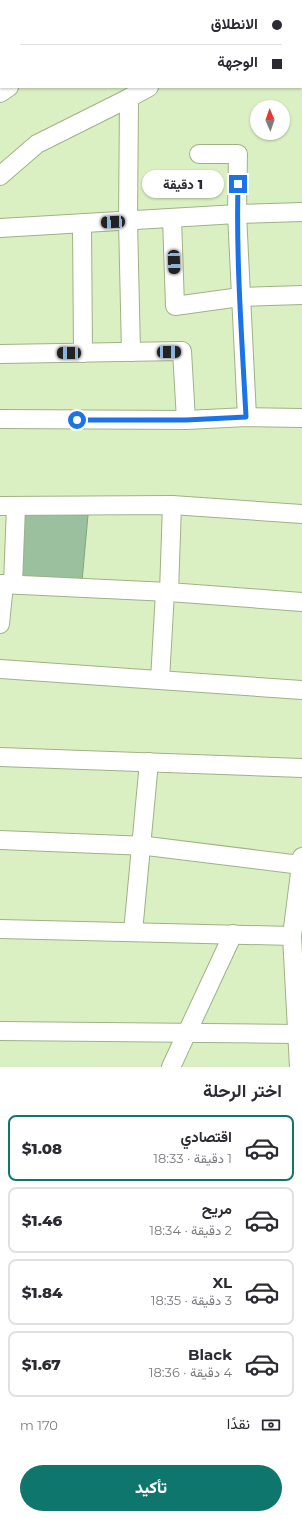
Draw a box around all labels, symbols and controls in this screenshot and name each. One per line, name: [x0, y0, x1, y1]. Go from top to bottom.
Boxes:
text: الانطلاق: [211, 14, 258, 33]
text: الوجهة: [217, 52, 258, 71]
north arrow: [250, 100, 290, 140]
map controls: [250, 100, 290, 140]
callout: 1 دقيقة: [142, 170, 224, 198]
route end: [229, 175, 247, 193]
text: 1 دقيقة: [163, 176, 203, 192]
car: [101, 215, 125, 229]
car: [168, 250, 180, 274]
car: [157, 346, 181, 358]
car: [57, 347, 81, 359]
route start: [68, 411, 86, 429]
text: اختر الرحلة: [203, 1080, 282, 1102]
text: اقتصادي: [180, 1127, 232, 1146]
icon: car: [244, 1130, 280, 1166]
text: $1.08: [22, 1139, 62, 1158]
text: 1 دقيقة · 18:33: [153, 1150, 232, 1166]
text: مريح: [202, 1199, 232, 1218]
icon: car: [244, 1202, 280, 1238]
text: $1.46: [22, 1211, 62, 1230]
text: 2 دقيقة · 18:34: [149, 1222, 232, 1238]
text: XL: [213, 1273, 232, 1292]
icon: car: [244, 1274, 280, 1310]
text: $1.84: [22, 1283, 63, 1302]
text: 3 دقيقة · 18:35: [151, 1292, 232, 1308]
text: Black: [188, 1345, 232, 1364]
icon: car: [244, 1346, 280, 1382]
text: $1.67: [22, 1355, 61, 1374]
text: 4 دقيقة · 18:36: [149, 1364, 232, 1380]
text: نقدًا: [227, 1414, 250, 1433]
icon: cash: [260, 1414, 282, 1436]
text: 170 m: [20, 1417, 58, 1433]
button: تأكيد: [20, 1465, 282, 1511]

